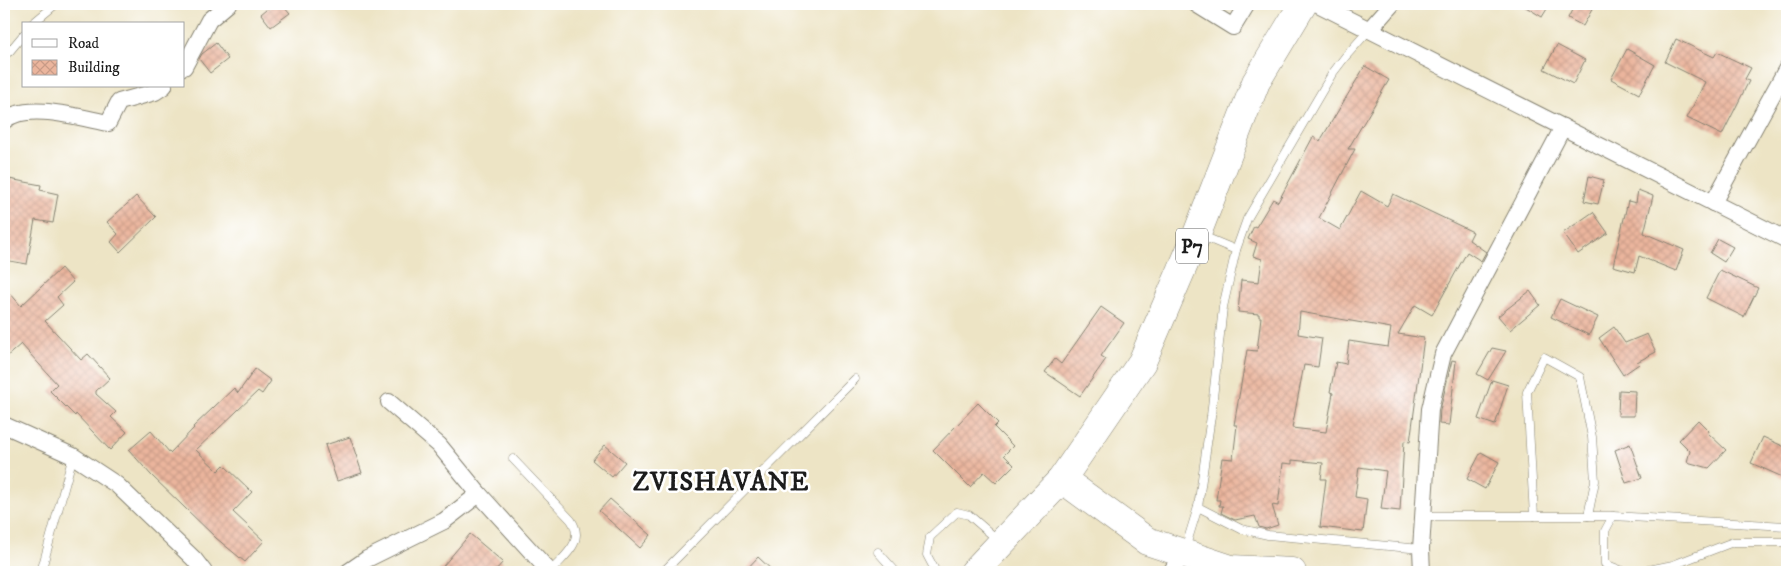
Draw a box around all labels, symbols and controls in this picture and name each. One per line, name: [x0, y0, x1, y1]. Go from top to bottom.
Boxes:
legend: [22, 22, 185, 88]
text: Road: [68, 34, 100, 53]
text: Building: [68, 58, 120, 77]
road number: P7: [1176, 228, 1208, 264]
district label: ZVISHAVANE: [633, 466, 809, 499]

